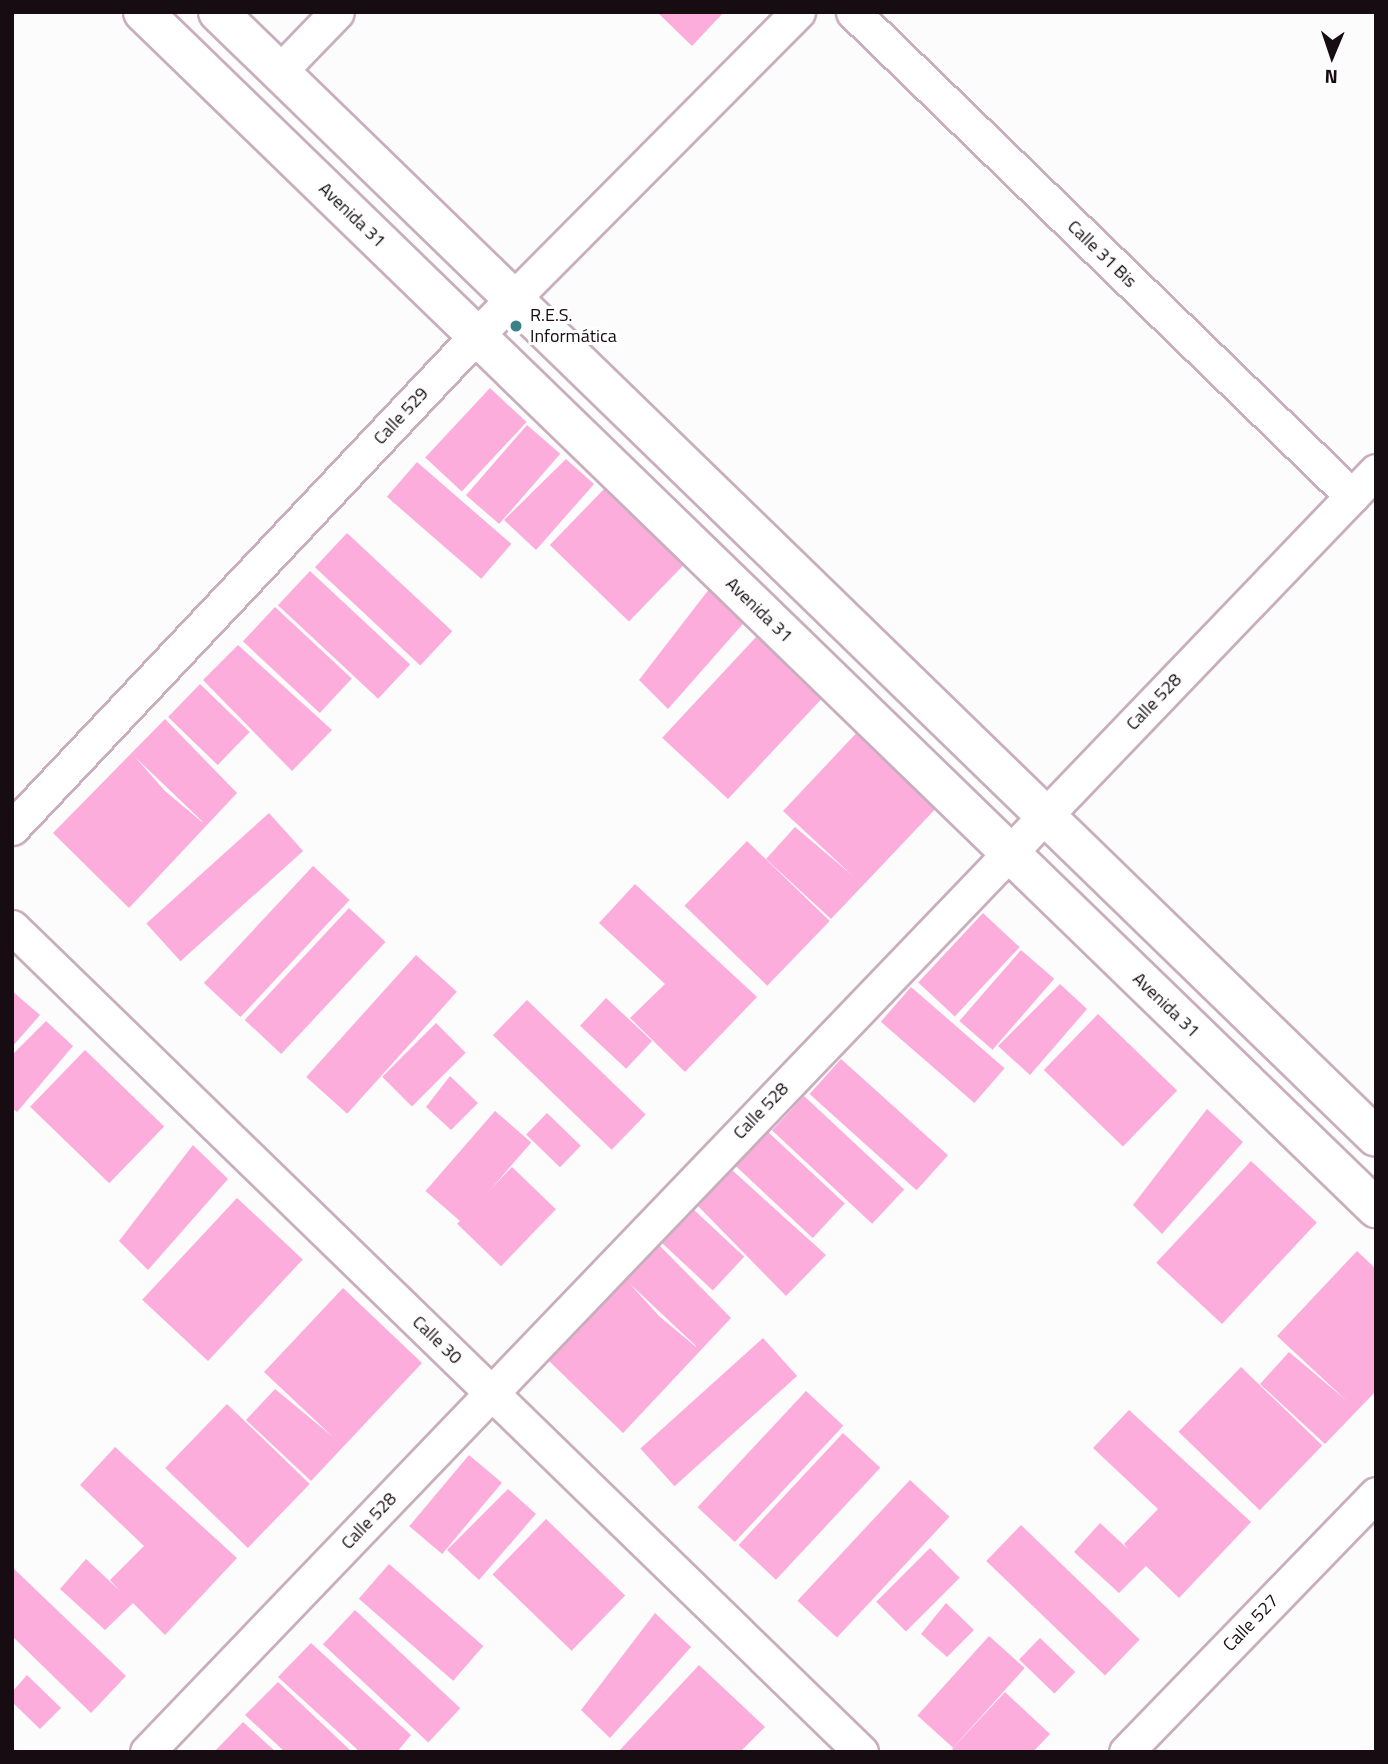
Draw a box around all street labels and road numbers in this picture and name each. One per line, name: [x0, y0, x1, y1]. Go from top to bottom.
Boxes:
street label: Avenida 31: [314, 178, 390, 252]
street label: Calle 31 Bis: [1063, 216, 1141, 292]
street label: Calle 529: [369, 383, 433, 449]
street label: Avenida 31: [721, 573, 797, 647]
street label: Calle 528: [1122, 669, 1186, 735]
street label: Avenida 31: [1128, 968, 1204, 1042]
street label: Calle 528: [729, 1078, 793, 1144]
street label: Calle 30: [408, 1311, 466, 1369]
street label: Calle 528: [337, 1488, 401, 1554]
street label: Calle 527: [1219, 1590, 1283, 1656]

